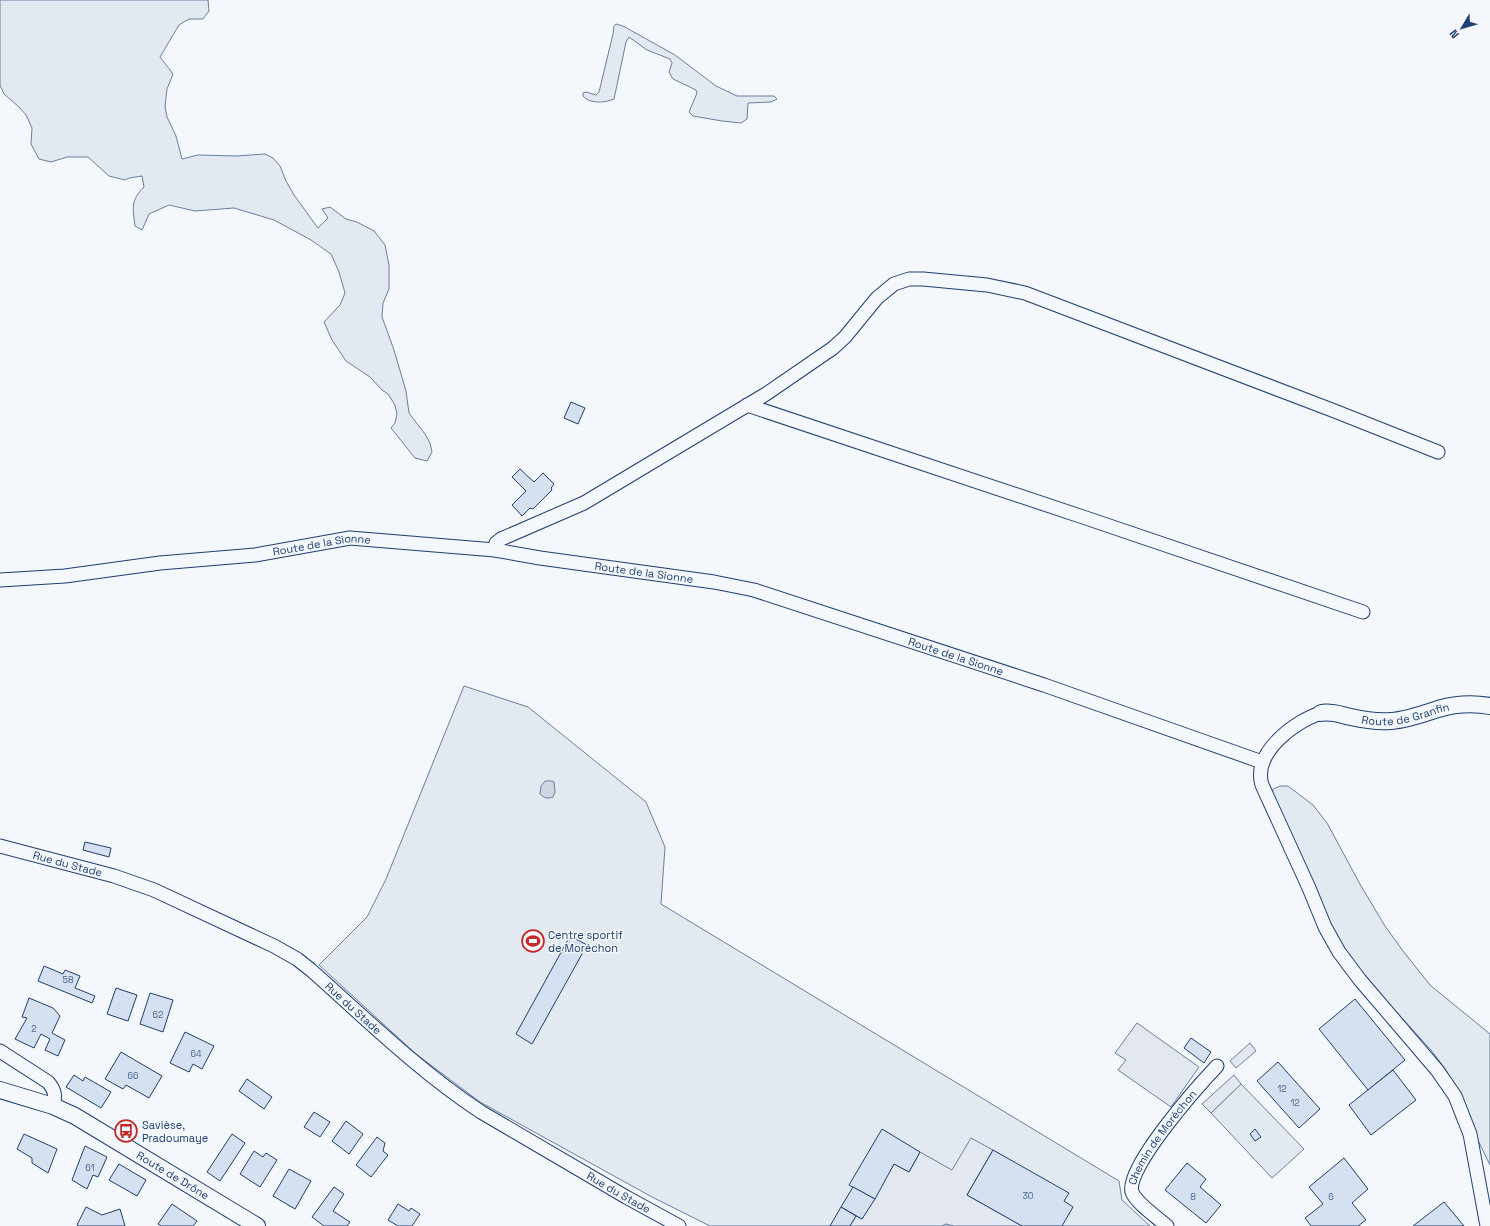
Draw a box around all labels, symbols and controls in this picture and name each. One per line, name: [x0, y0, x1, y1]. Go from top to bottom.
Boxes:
north arrow: [1442, 8, 1482, 48]
text: N: [1446, 27, 1462, 41]
street label: Route de la Sionne: [271, 531, 371, 559]
street label: Route de la Sionne: [594, 559, 694, 586]
street label: Route de la Sionne: [907, 634, 1005, 678]
street label: Route de Granfin: [1361, 699, 1450, 728]
street label: Rue du Stade: [31, 848, 104, 880]
sports icon: Centre sportif de Moréchon: [520, 928, 546, 954]
place label: Centre sportif de Moréchon: [548, 928, 623, 955]
house number: 58: [63, 974, 74, 986]
street label: Rue du Stade: [322, 979, 384, 1037]
house number: 62: [153, 1009, 163, 1021]
house number: 2: [31, 1023, 37, 1035]
house number: 64: [190, 1048, 202, 1060]
house number: 66: [127, 1070, 139, 1082]
house number: 12: [1277, 1083, 1287, 1095]
street label: Chemin de Moréchon: [1125, 1087, 1199, 1186]
house number: 12: [1290, 1097, 1300, 1109]
bus stop icon: Savièse, Pradoumaye: [113, 1118, 139, 1144]
place label: Savièse, Pradoumaye: [142, 1118, 208, 1145]
street label: Route de Drône: [134, 1148, 212, 1203]
house number: 61: [85, 1162, 95, 1174]
street label: Rue du Stade: [584, 1169, 653, 1216]
house number: 30: [1022, 1190, 1034, 1202]
house number: 8: [1190, 1191, 1196, 1203]
house number: 6: [1328, 1191, 1334, 1203]

